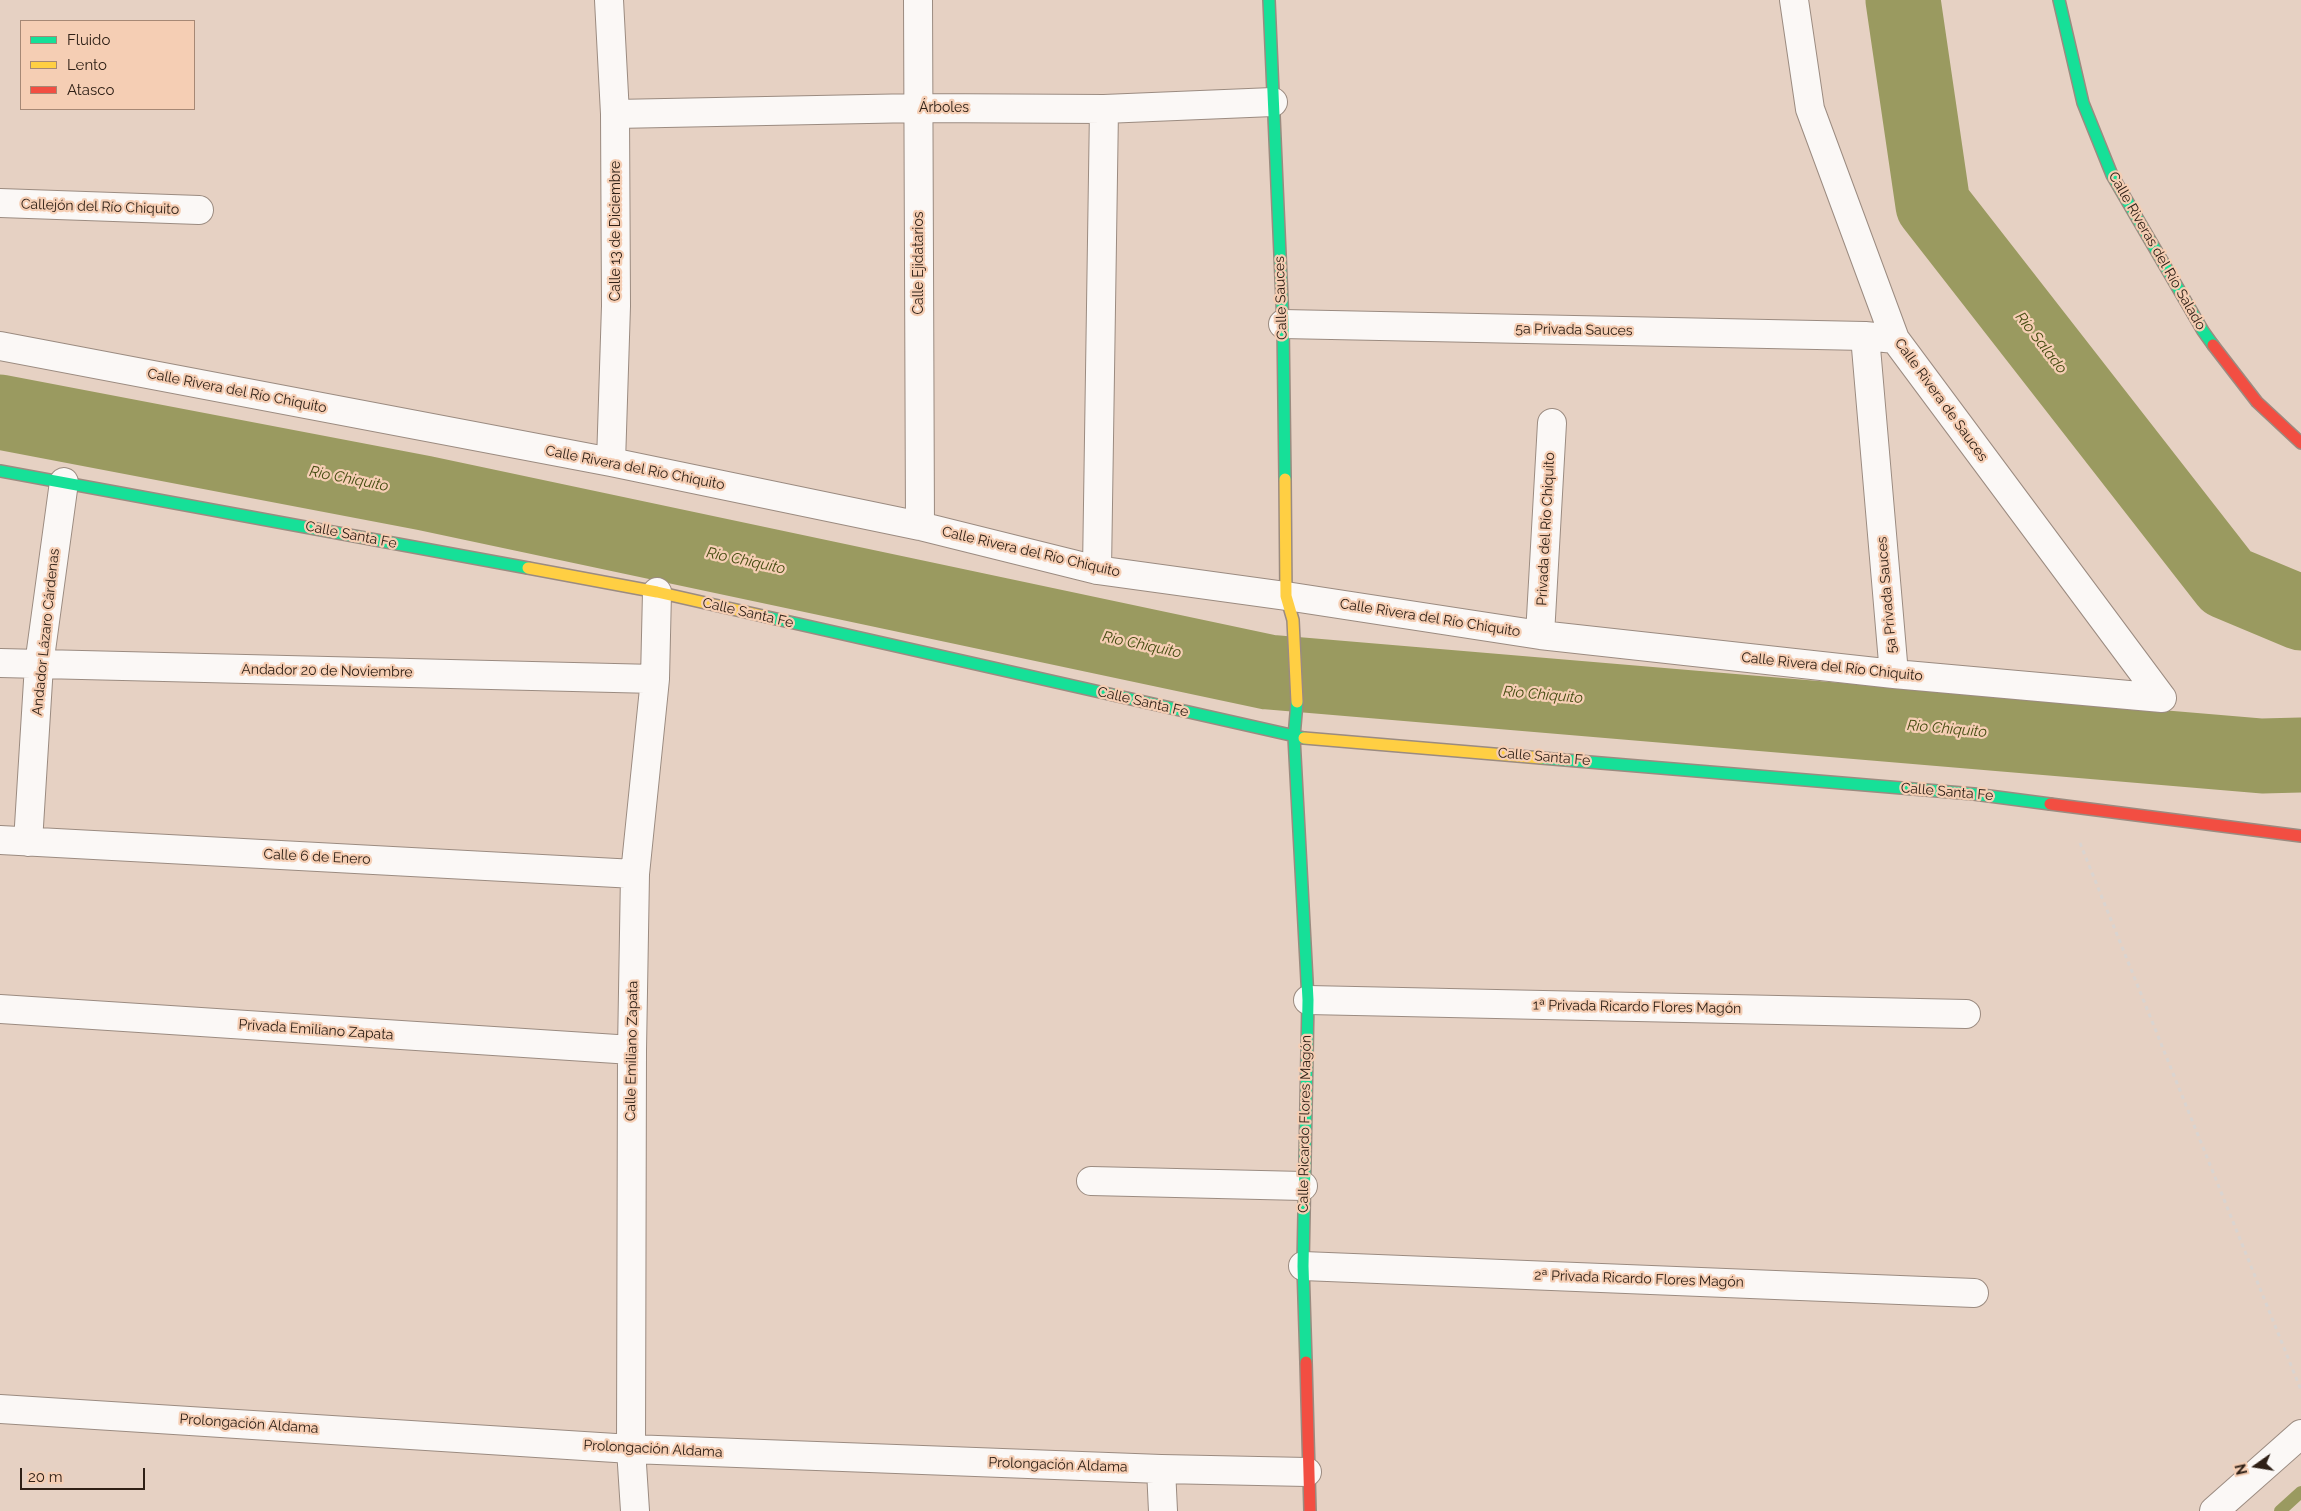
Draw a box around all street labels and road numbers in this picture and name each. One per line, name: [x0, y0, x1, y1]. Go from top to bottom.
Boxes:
street label: Árboles: [919, 100, 969, 116]
street label: Calle 13 de Diciembre: [608, 161, 624, 301]
street label: Calle Riveras del Río Salado: [2105, 169, 2209, 333]
street label: Callejón del Río Chiquito: [21, 196, 179, 218]
street label: Calle Ejidatarios: [911, 211, 927, 315]
street label: Calle Sauces: [1271, 256, 1291, 340]
street label: 5a Privada Sauces: [1515, 321, 1633, 339]
street label: Calle Rivera de Sauces: [1891, 335, 1991, 465]
street label: Calle Rivera del Río Chiquito: [146, 365, 328, 417]
street label: Calle Rivera del Río Chiquito: [544, 442, 726, 494]
street label: Privada del Río Chiquito: [1534, 452, 1558, 606]
street label: Calle Santa Fe: [304, 518, 398, 552]
street label: Calle Rivera del Río Chiquito: [940, 523, 1122, 581]
street label: 5a Privada Sauces: [1874, 536, 1900, 654]
street label: Andador Lázaro Cárdenas: [29, 548, 63, 716]
street label: Calle Santa Fe: [701, 594, 795, 632]
street label: Calle Rivera del Río Chiquito: [1339, 595, 1521, 641]
street label: Calle Rivera del Río Chiquito: [1740, 649, 1924, 685]
street label: Andador 20 de Noviembre: [241, 661, 413, 681]
street label: Calle Santa Fe: [1096, 683, 1190, 721]
street label: Calle Santa Fe: [1497, 745, 1591, 769]
street label: Calle Santa Fe: [1900, 780, 1994, 804]
street label: Calle 6 de Enero: [263, 846, 371, 868]
street label: Calle Emiliano Zapata: [622, 981, 642, 1121]
street label: 1ª Privada Ricardo Flores Magón: [1533, 997, 1741, 1017]
street label: Privada Emiliano Zapata: [238, 1016, 394, 1044]
street label: Calle Ricardo Flores Magón: [1295, 1035, 1315, 1213]
street label: 2ª Privada Ricardo Flores Magón: [1534, 1267, 1744, 1291]
street label: Prolongación Aldama: [179, 1411, 319, 1437]
street label: Prolongación Aldama: [583, 1437, 723, 1461]
street label: Prolongación Aldama: [988, 1454, 1128, 1476]

